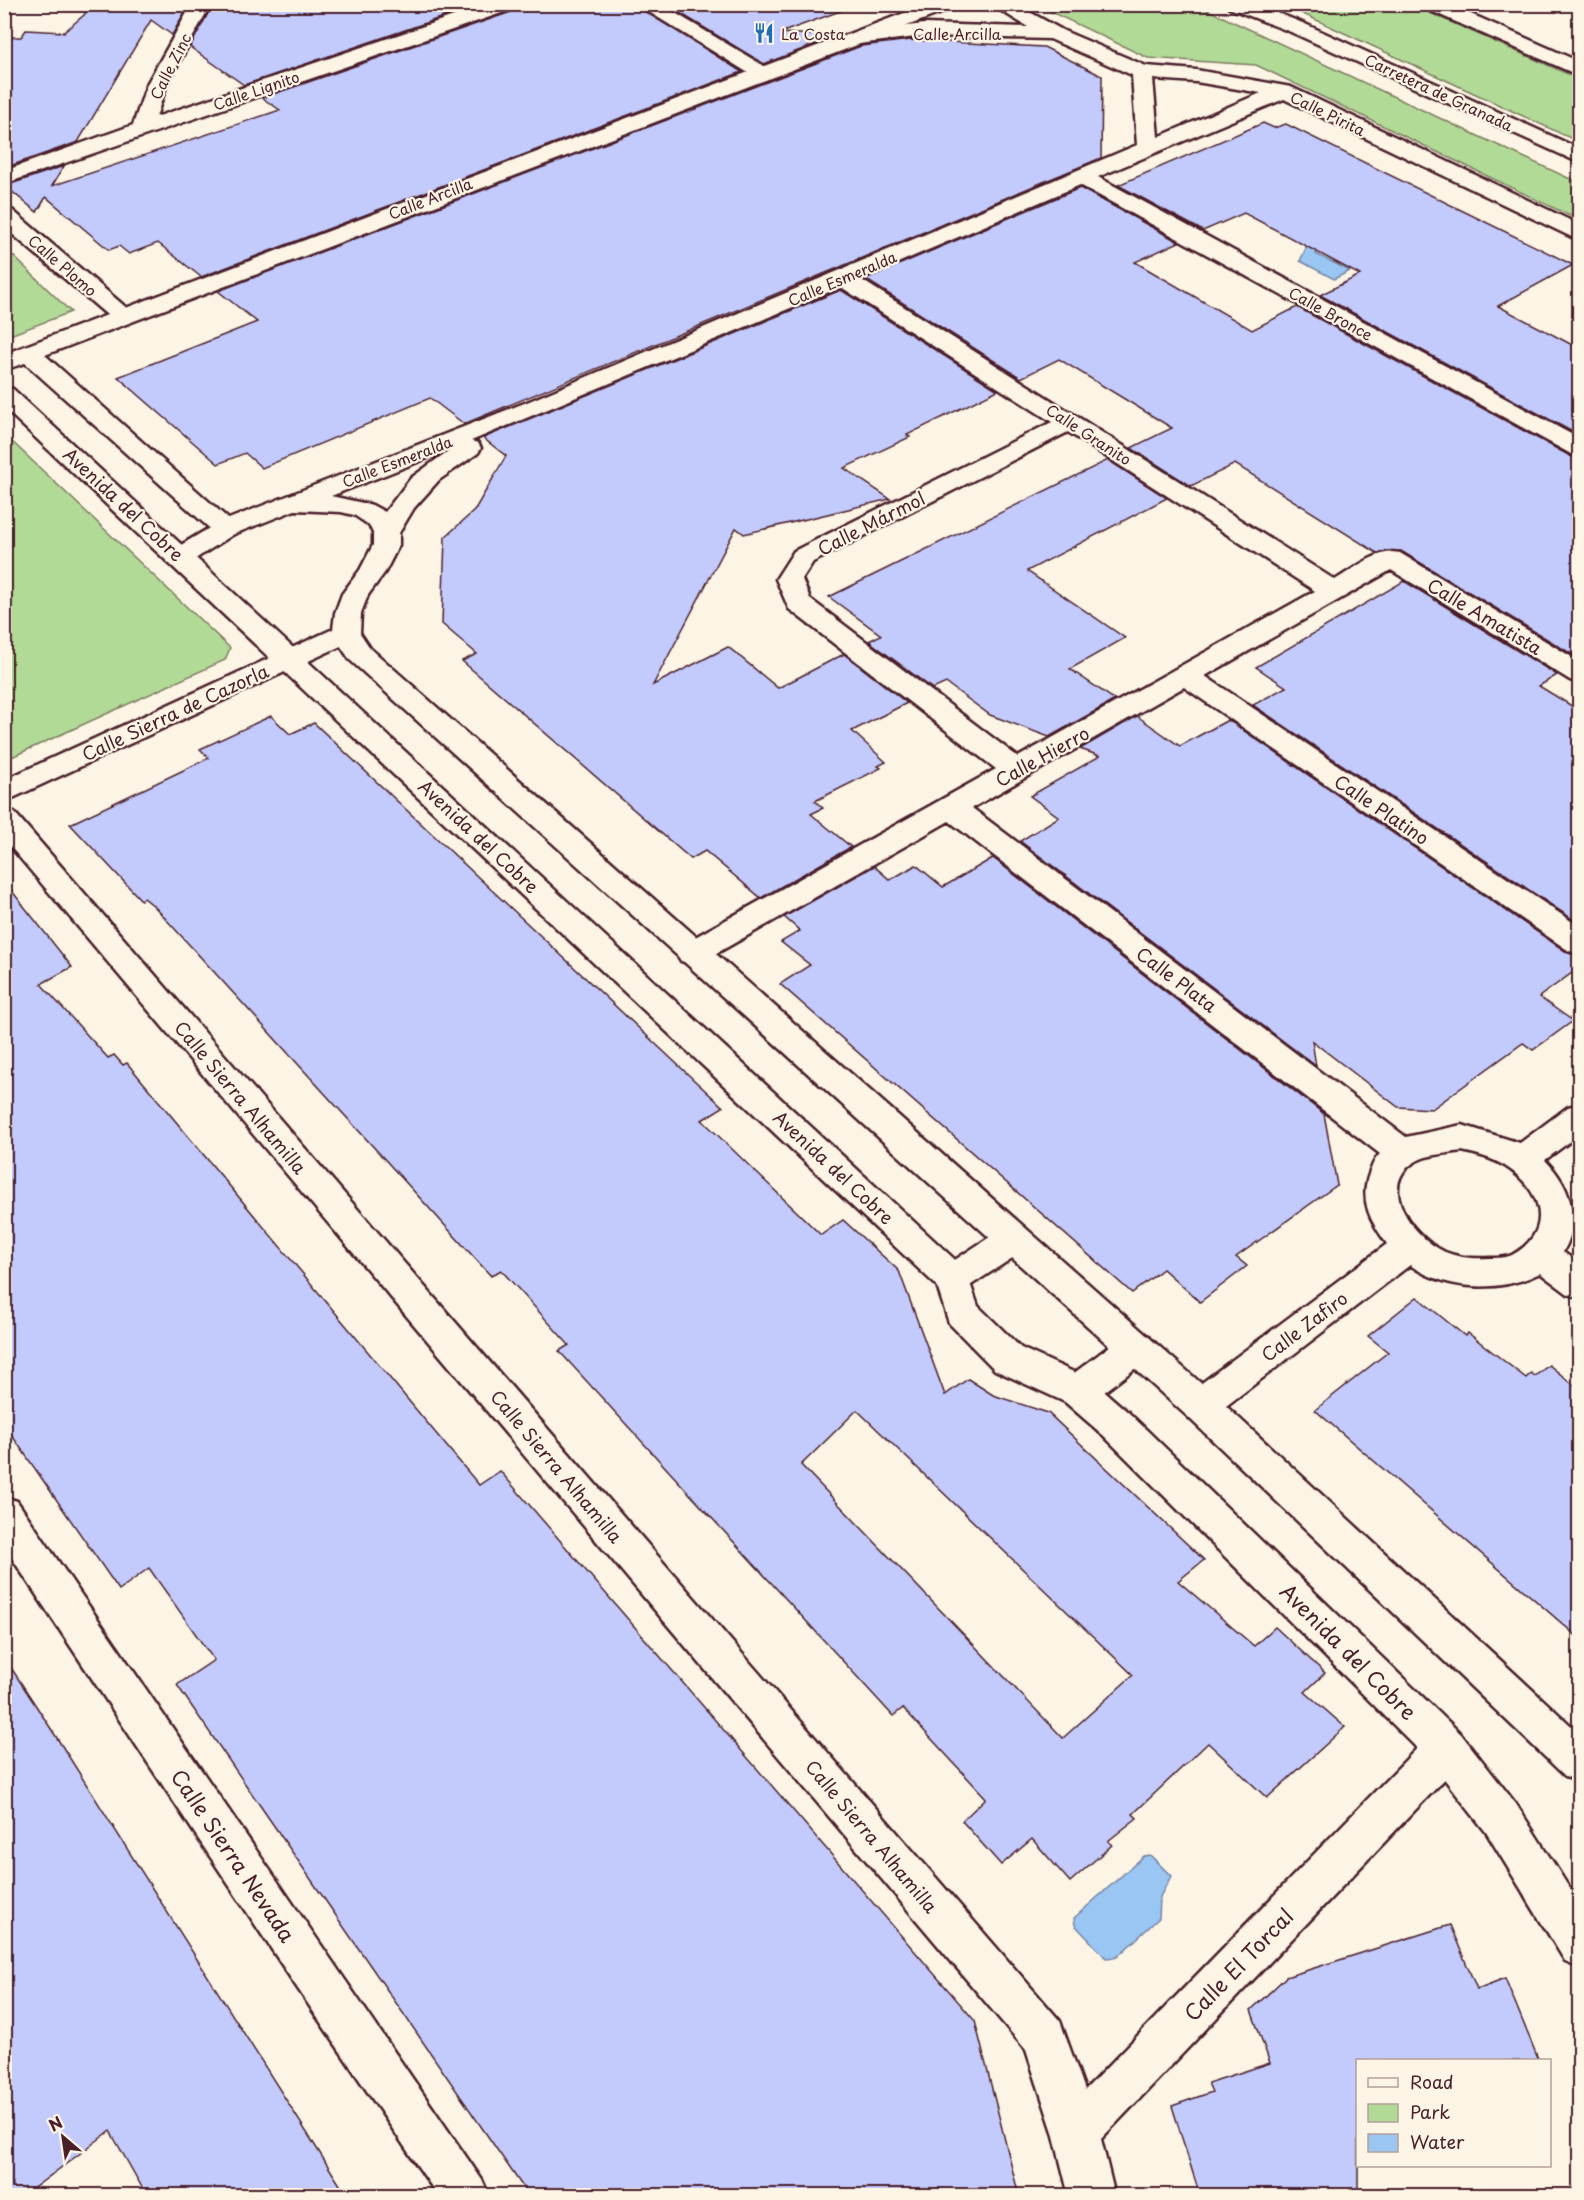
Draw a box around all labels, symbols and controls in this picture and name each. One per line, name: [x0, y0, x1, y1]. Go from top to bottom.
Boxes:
restaurant icon: La Costa: [752, 21, 776, 45]
place label: La Costa: [781, 22, 846, 45]
street label: Calle Arcilla: [913, 22, 1002, 45]
street label: Calle Zinc: [143, 29, 197, 103]
street label: Carretera de Granada: [1361, 48, 1517, 137]
street label: Calle Lignito: [210, 64, 302, 116]
street label: Calle Pirita: [1287, 85, 1370, 141]
street label: Calle Arcilla: [385, 171, 476, 225]
street label: Calle Plomo: [24, 229, 102, 301]
street label: Calle Esmeralda: [784, 244, 901, 311]
street label: Calle Bronce: [1285, 280, 1377, 346]
street label: Calle Granito: [1042, 398, 1136, 470]
street label: Calle Esmeralda: [339, 429, 456, 493]
street label: Avenida del Cobre: [58, 441, 190, 567]
street label: Calle Mármol: [813, 484, 929, 562]
street label: Calle Amatista: [1422, 571, 1548, 661]
street label: Calle Sierra de Cazorla: [77, 657, 273, 767]
street label: Calle Hierro: [990, 719, 1094, 793]
street label: Calle Platino: [1329, 767, 1435, 851]
street label: Avenida del Cobre: [413, 773, 545, 899]
street label: Calle Plata: [1131, 940, 1224, 1019]
street label: Calle Sierra Alhamilla: [169, 1015, 314, 1180]
street label: Avenida del Cobre: [768, 1104, 900, 1230]
street label: Calle Zafiro: [1255, 1285, 1353, 1367]
street label: Calle Sierra Alhamilla: [485, 1384, 630, 1549]
street label: Avenida del Cobre: [1273, 1575, 1425, 1727]
street label: Calle Sierra Alhamilla: [800, 1754, 945, 1919]
street label: Calle Sierra Nevada: [164, 1762, 304, 1949]
street label: Calle El Torcal: [1176, 1900, 1300, 2028]
legend: [1356, 2059, 1551, 2167]
text: Road: [1410, 2068, 1454, 2095]
text: Park: [1410, 2098, 1450, 2125]
north arrow: [33, 2107, 93, 2167]
text: N: [44, 2109, 67, 2137]
text: Water: [1410, 2128, 1465, 2155]

